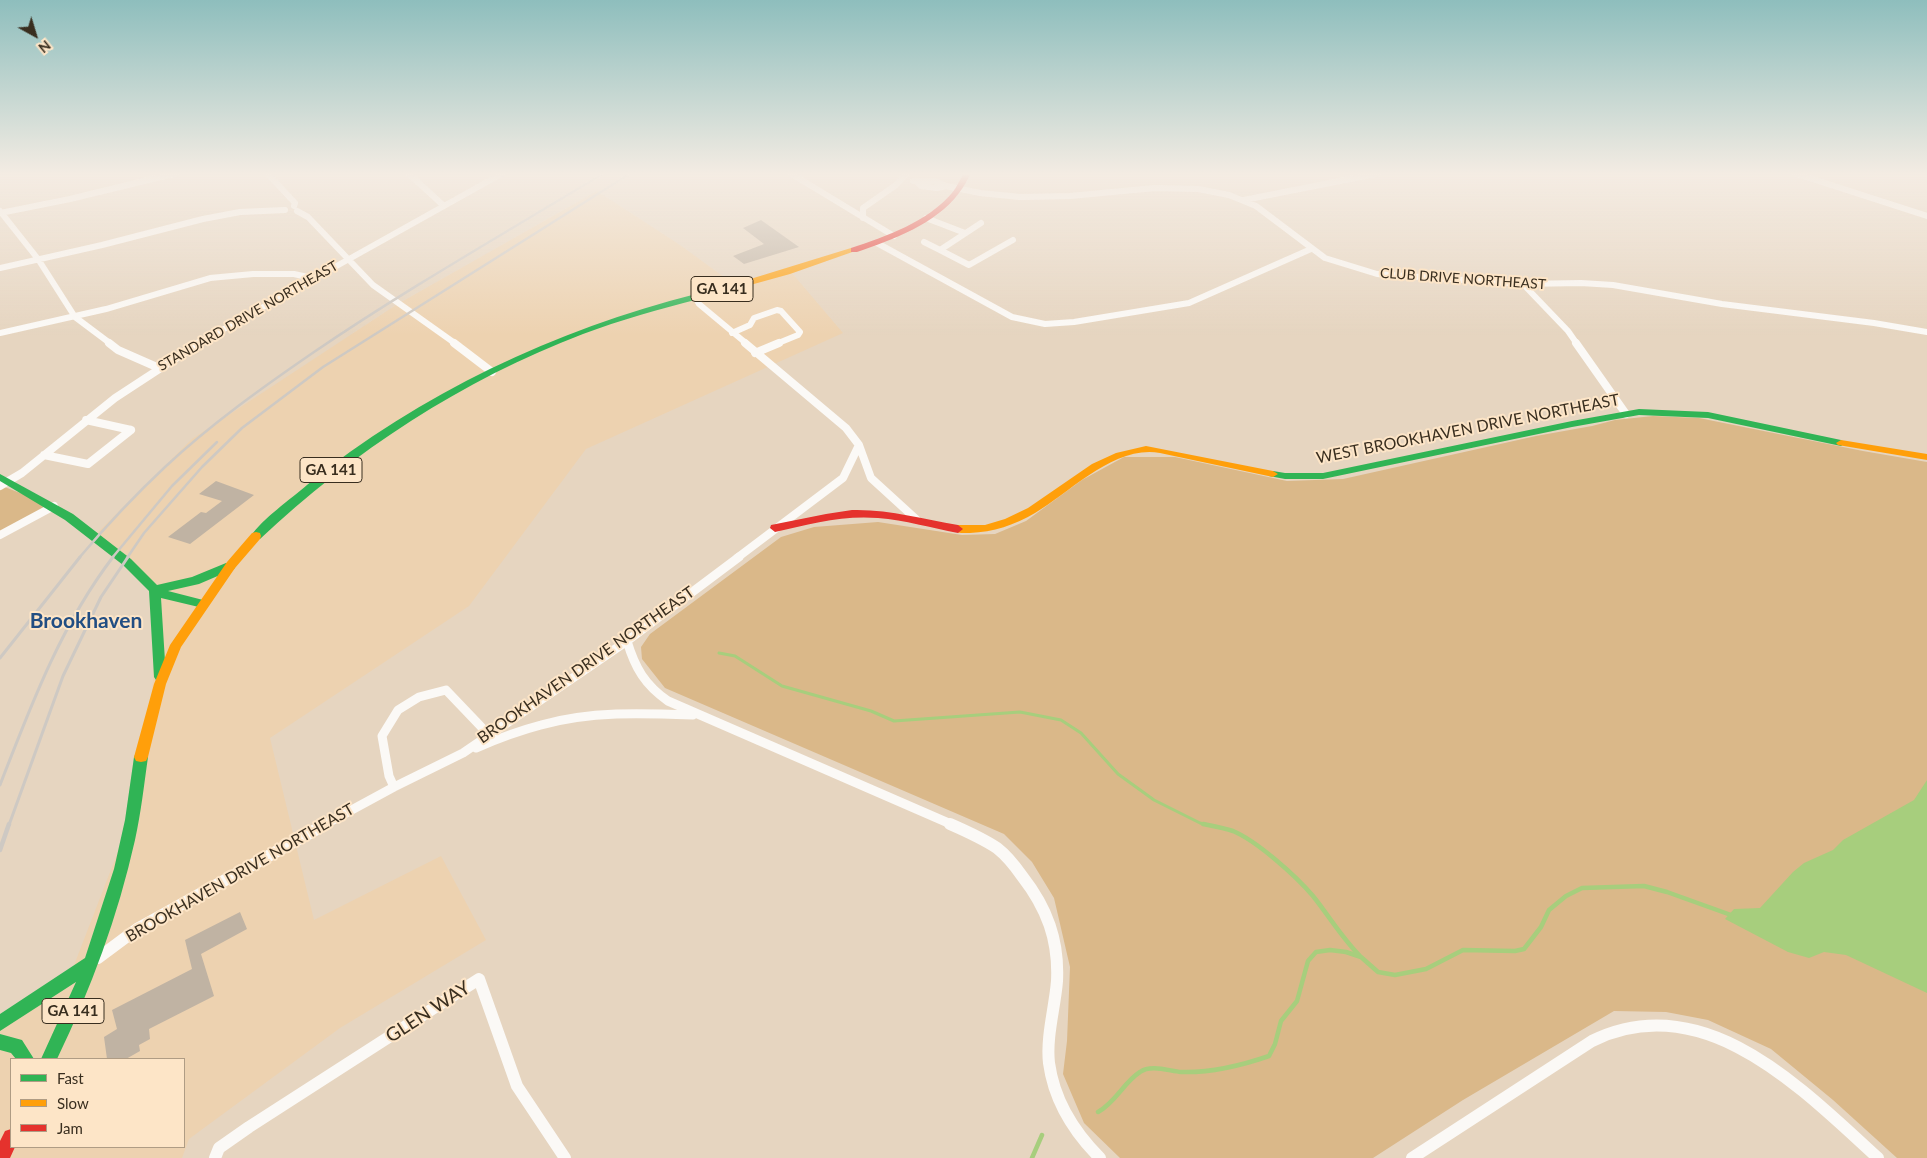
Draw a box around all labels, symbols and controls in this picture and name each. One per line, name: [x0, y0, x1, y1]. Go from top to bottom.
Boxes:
north arrow: [10, 10, 60, 60]
text: N: [35, 37, 54, 57]
street label: STANDARD DRIVE NORTHEAST: [155, 257, 341, 375]
street label: CLUB DRIVE NORTHEAST: [1379, 265, 1547, 293]
road number: GA 141: [691, 276, 753, 302]
street label: WEST BROOKHAVEN DRIVE NORTHEAST: [1315, 390, 1621, 468]
road number: GA 141: [300, 458, 362, 482]
street label: BROOKHAVEN DRIVE NORTHEAST: [474, 582, 698, 748]
district label: Brookhaven: [30, 608, 142, 634]
street label: BROOKHAVEN DRIVE NORTHEAST: [122, 800, 358, 946]
street label: GLEN WAY: [381, 976, 475, 1048]
road number: GA 141: [42, 998, 104, 1024]
legend: [10, 1058, 185, 1148]
text: Fast: [57, 1069, 84, 1087]
text: Slow: [57, 1094, 89, 1112]
text: Jam: [57, 1119, 83, 1137]

